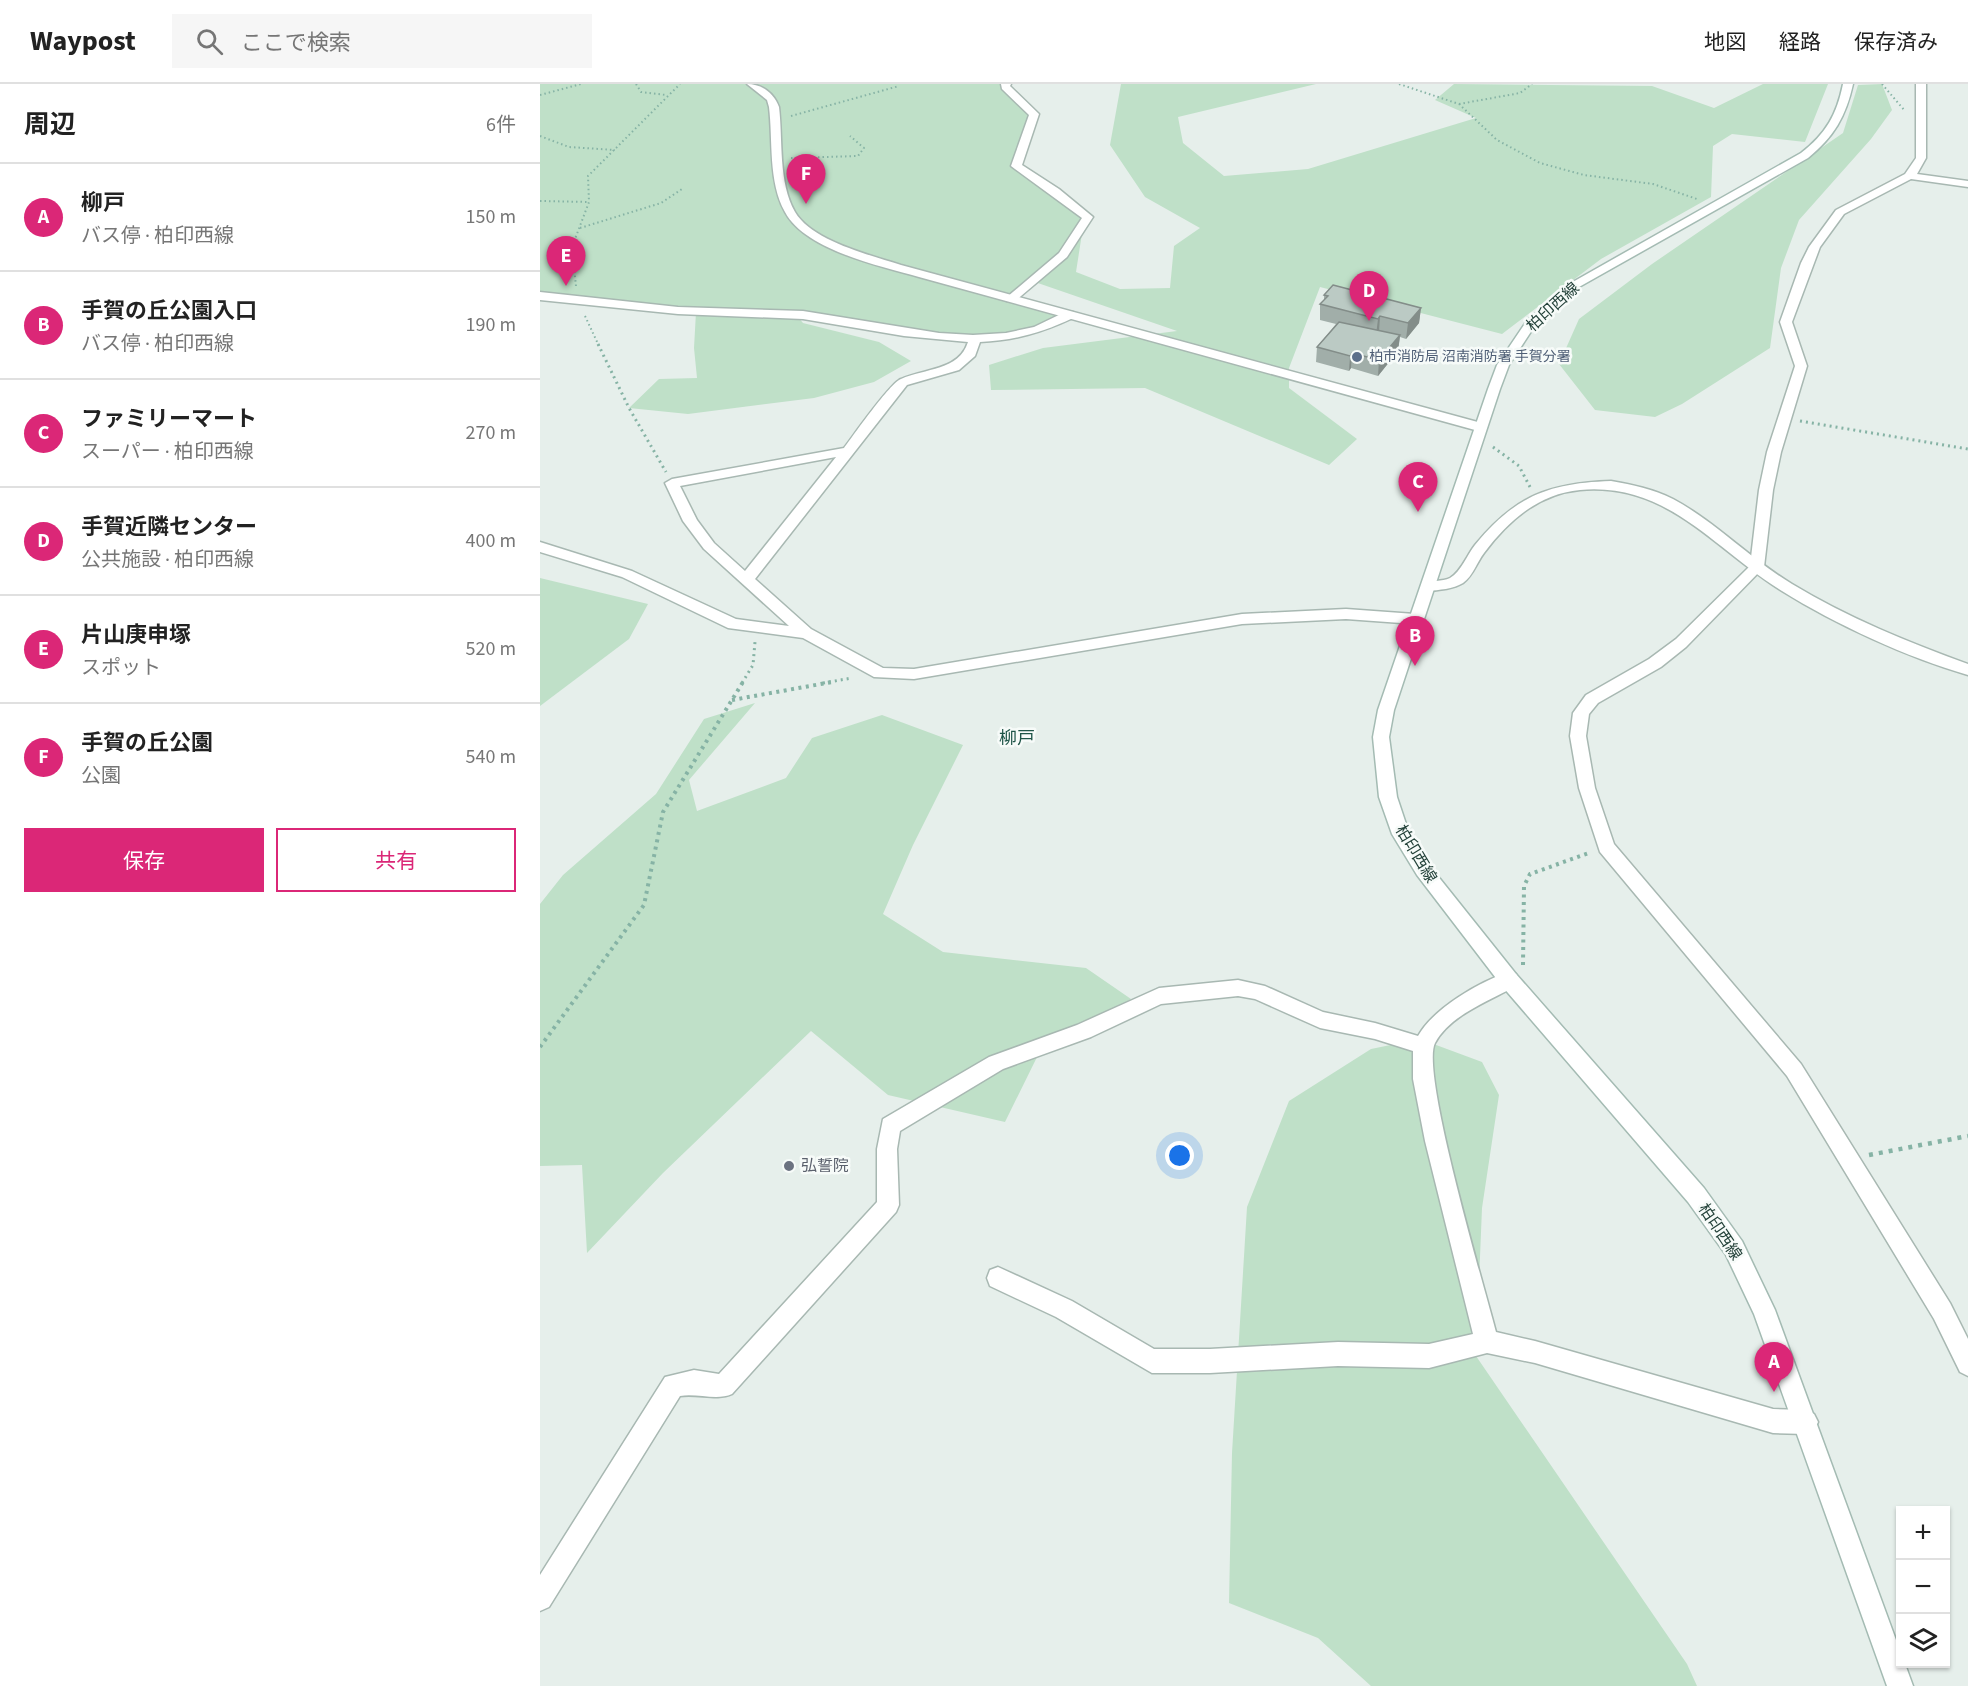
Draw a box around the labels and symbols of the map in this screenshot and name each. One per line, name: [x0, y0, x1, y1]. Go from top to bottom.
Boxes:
pin: F: [786, 154, 826, 204]
pin: E: [546, 236, 586, 286]
pin: D: [1350, 272, 1388, 321]
street label: 柏印西線: [1522, 277, 1584, 337]
place label: 柏市消防局 沼南消防署 手賀分署: [1369, 347, 1571, 367]
marker: 柏市消防局 沼南消防署 手賀分署: [1350, 350, 1364, 364]
pin: C: [1398, 462, 1438, 512]
pin: B: [1396, 616, 1434, 666]
district label: 柳戸: [999, 726, 1035, 751]
street label: 柏印西線: [1390, 821, 1442, 887]
your location: [1165, 1141, 1194, 1170]
place label: 弘誓院: [801, 1155, 849, 1177]
marker: 弘誓院: [782, 1159, 796, 1173]
street label: 柏印西線: [1693, 1199, 1747, 1265]
pin: A: [1754, 1342, 1794, 1392]

